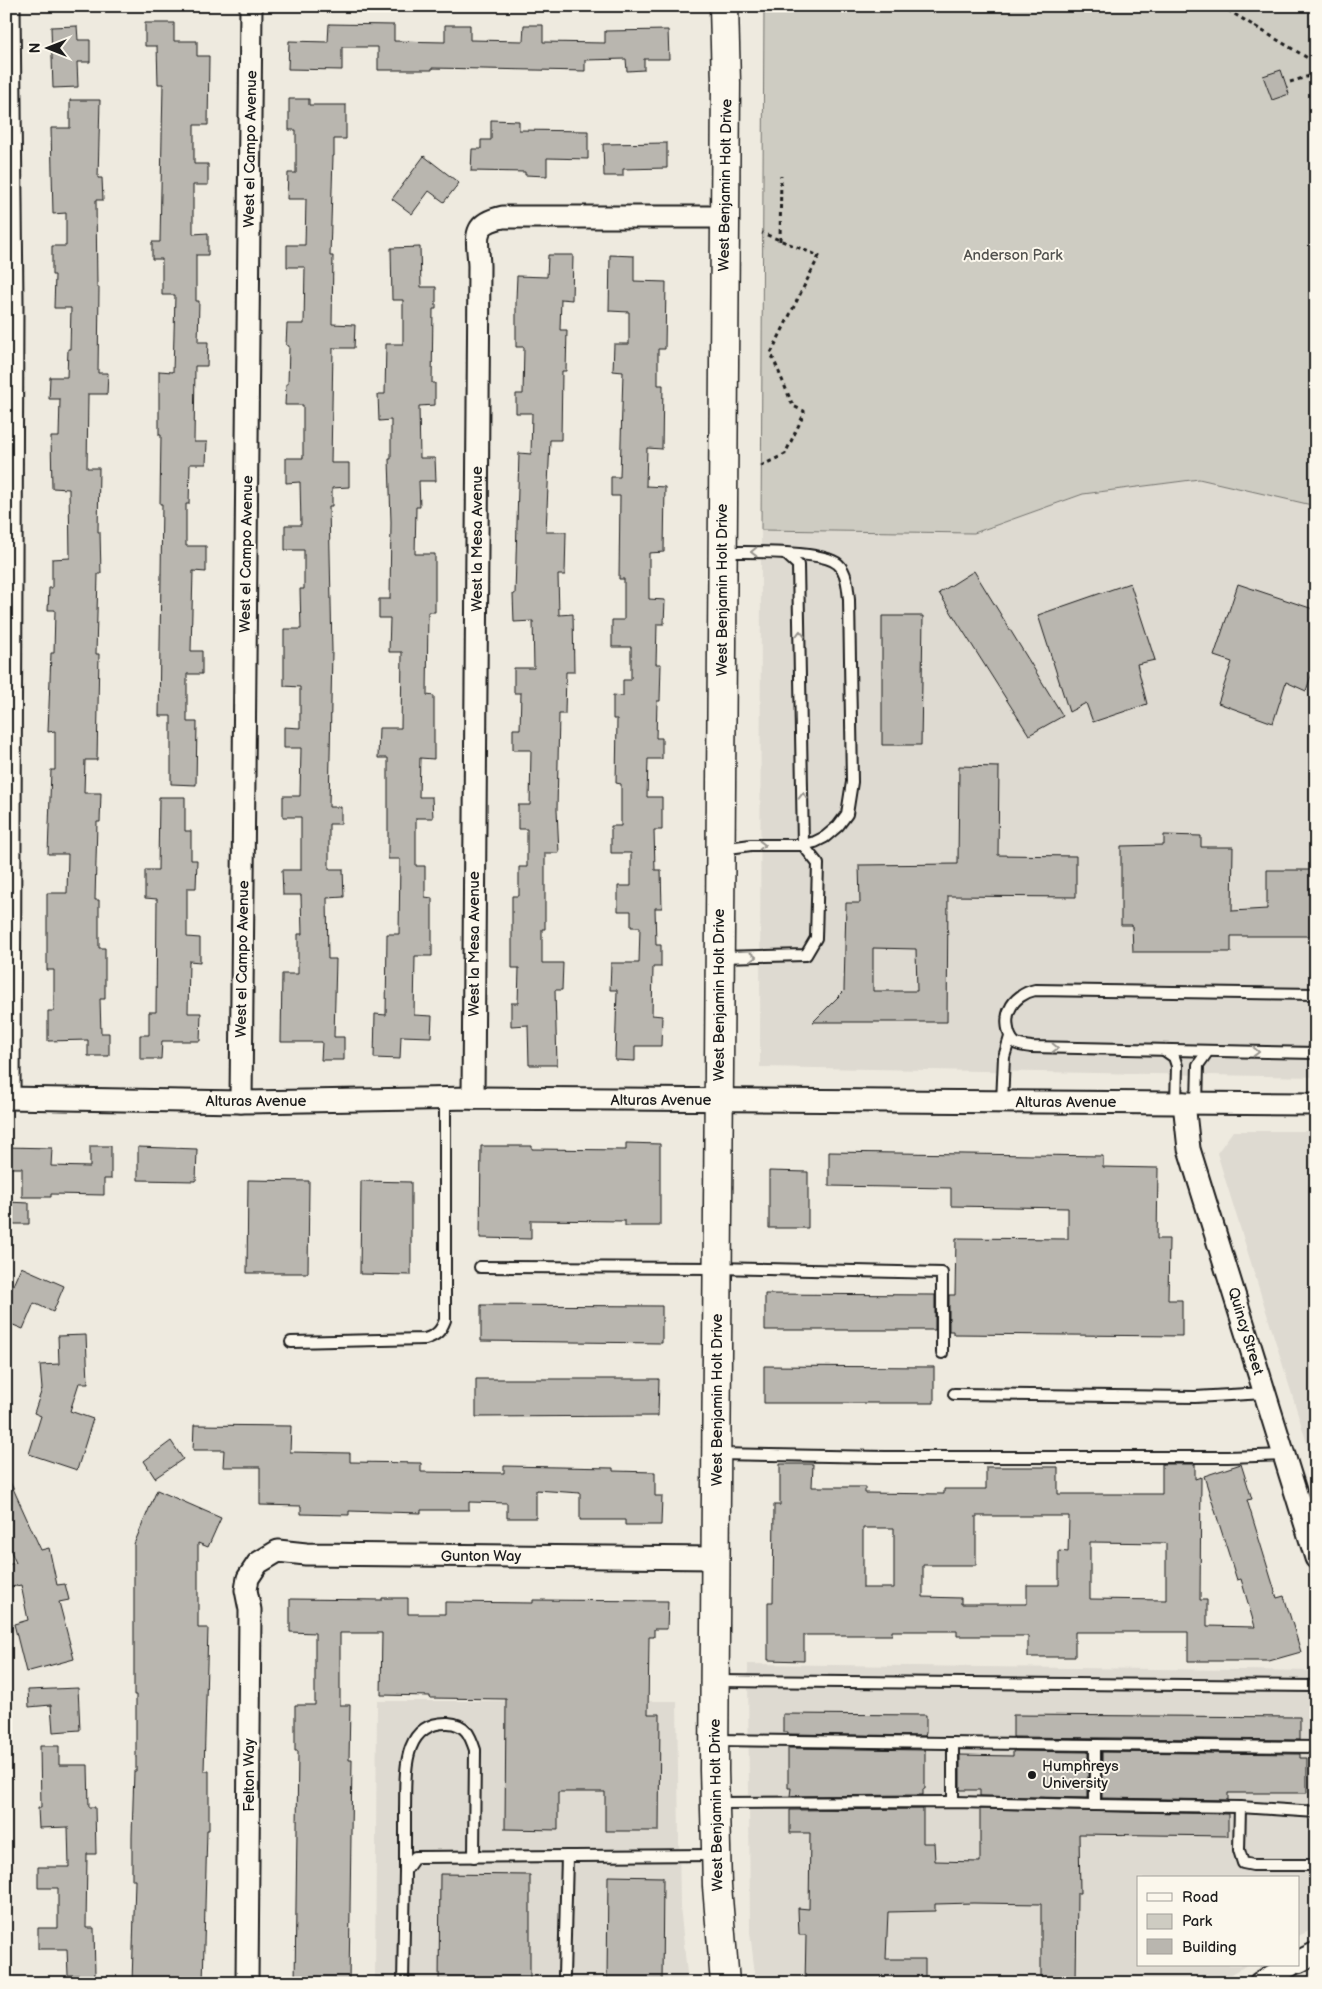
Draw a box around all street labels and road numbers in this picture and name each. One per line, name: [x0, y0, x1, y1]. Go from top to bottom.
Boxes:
street label: West el Campo Avenue: [240, 70, 261, 228]
street label: West Benjamin Holt Drive: [714, 98, 737, 271]
street label: West la Mesa Avenue: [468, 466, 487, 612]
street label: West el Campo Avenue: [236, 475, 257, 633]
street label: West Benjamin Holt Drive: [713, 504, 732, 676]
street label: West la Mesa Avenue: [465, 871, 484, 1017]
street label: West el Campo Avenue: [232, 880, 253, 1038]
street label: West Benjamin Holt Drive: [710, 909, 729, 1081]
street label: Alturas Avenue: [611, 1091, 712, 1110]
street label: Alturas Avenue: [206, 1092, 307, 1111]
street label: Alturas Avenue: [1016, 1093, 1117, 1112]
street label: Quincy Street: [1223, 1285, 1268, 1378]
street label: West Benjamin Holt Drive: [708, 1314, 727, 1486]
street label: Gunton Way: [441, 1547, 522, 1566]
street label: West Benjamin Holt Drive: [705, 1718, 728, 1891]
street label: Felton Way: [240, 1738, 259, 1812]

